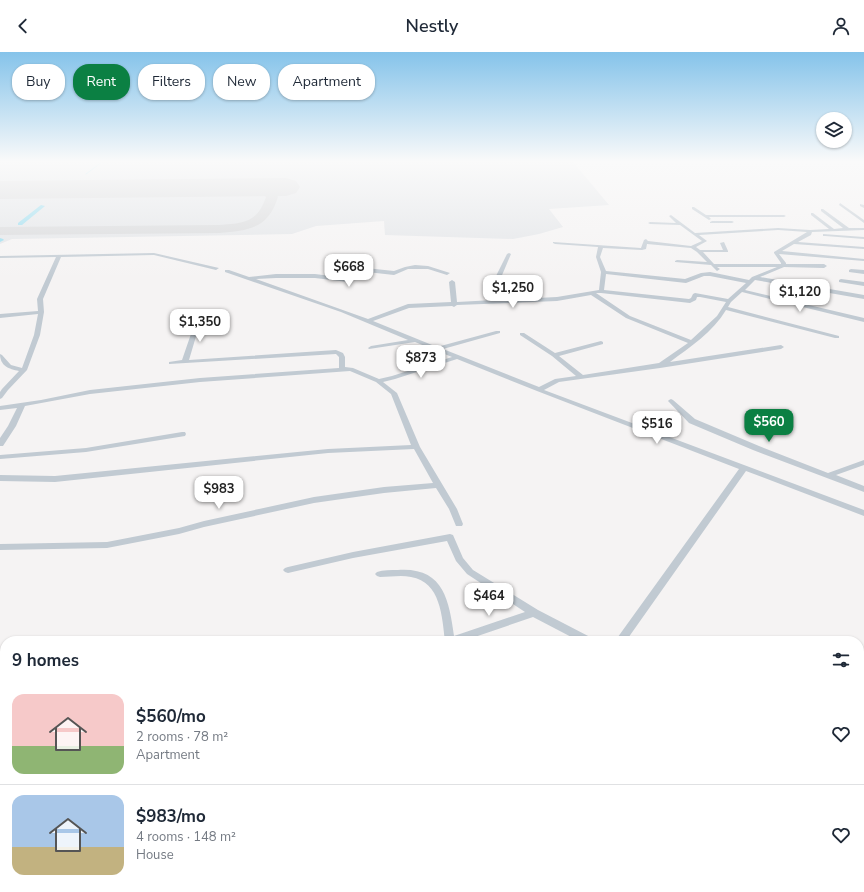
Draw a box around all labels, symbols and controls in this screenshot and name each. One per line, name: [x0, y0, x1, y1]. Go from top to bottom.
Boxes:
text: Nestly: [406, 14, 458, 38]
icon: back: [12, 15, 34, 37]
icon: person: [830, 15, 852, 37]
chip: Buy: [12, 64, 65, 100]
chip: Rent: [73, 64, 130, 100]
chip: Filters: [138, 64, 205, 100]
chip: New: [213, 64, 270, 100]
chip: Apartment: [278, 64, 375, 100]
map controls: [816, 112, 852, 148]
button: layers: [816, 112, 852, 148]
pin: $668: [325, 254, 373, 288]
text: $668: [333, 258, 365, 276]
pin: $1,250: [480, 275, 546, 309]
text: $1,250: [492, 279, 534, 297]
pin: $1,120: [767, 279, 833, 313]
text: $1,120: [779, 283, 821, 301]
pin: $1,350: [167, 309, 233, 343]
text: $1,350: [179, 313, 221, 331]
pin: $873: [397, 345, 445, 379]
text: $873: [405, 349, 437, 367]
pin: $560: [745, 409, 793, 443]
pin: $516: [633, 411, 681, 445]
text: $560: [753, 413, 785, 431]
text: $516: [641, 415, 673, 433]
pin: $983: [195, 476, 243, 510]
text: $983: [203, 480, 235, 498]
pin: $464: [465, 583, 513, 617]
text: $464: [473, 587, 505, 605]
text: 9 homes: [12, 649, 79, 672]
icon: filters: [830, 649, 852, 671]
text: $560/mo: [136, 705, 206, 728]
icon: home: [44, 710, 92, 758]
icon: heart: [830, 723, 852, 745]
text: 2 rooms · 78 m²: [136, 728, 228, 746]
text: Apartment: [136, 746, 199, 764]
text: $983/mo: [136, 805, 206, 828]
icon: home: [44, 811, 92, 859]
icon: heart: [830, 824, 852, 846]
text: 4 rooms · 148 m²: [136, 828, 236, 846]
text: House: [136, 846, 174, 864]

